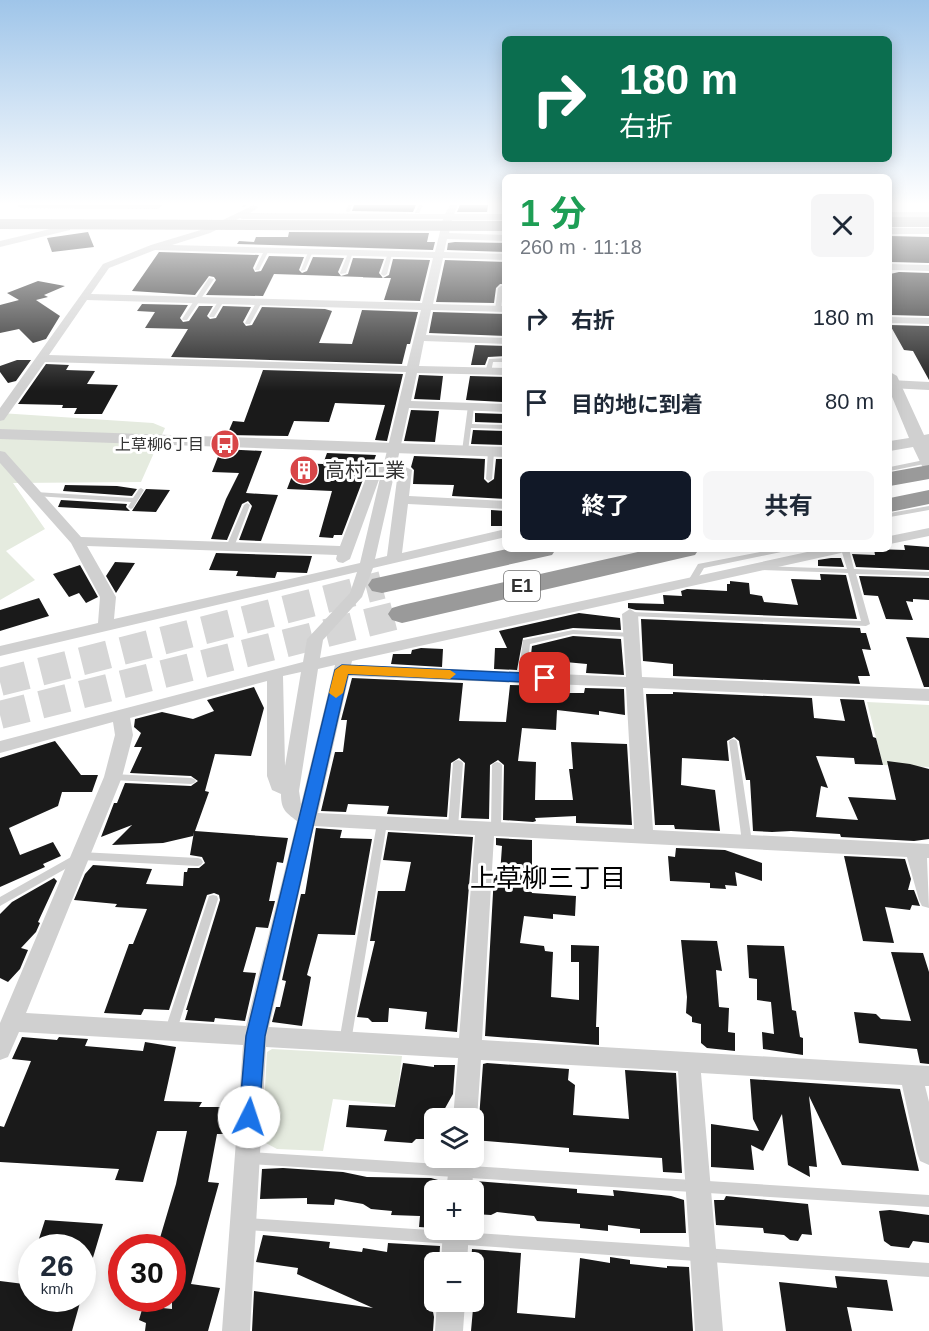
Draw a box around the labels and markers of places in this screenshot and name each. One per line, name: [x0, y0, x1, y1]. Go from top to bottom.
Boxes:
bus stop icon: 上草柳6丁目: [209, 428, 241, 460]
place label: 上草柳6丁目: [115, 436, 204, 453]
building icon: 高村工業: [288, 454, 320, 486]
place label: 高村工業: [325, 459, 405, 481]
pin: [519, 652, 570, 703]

